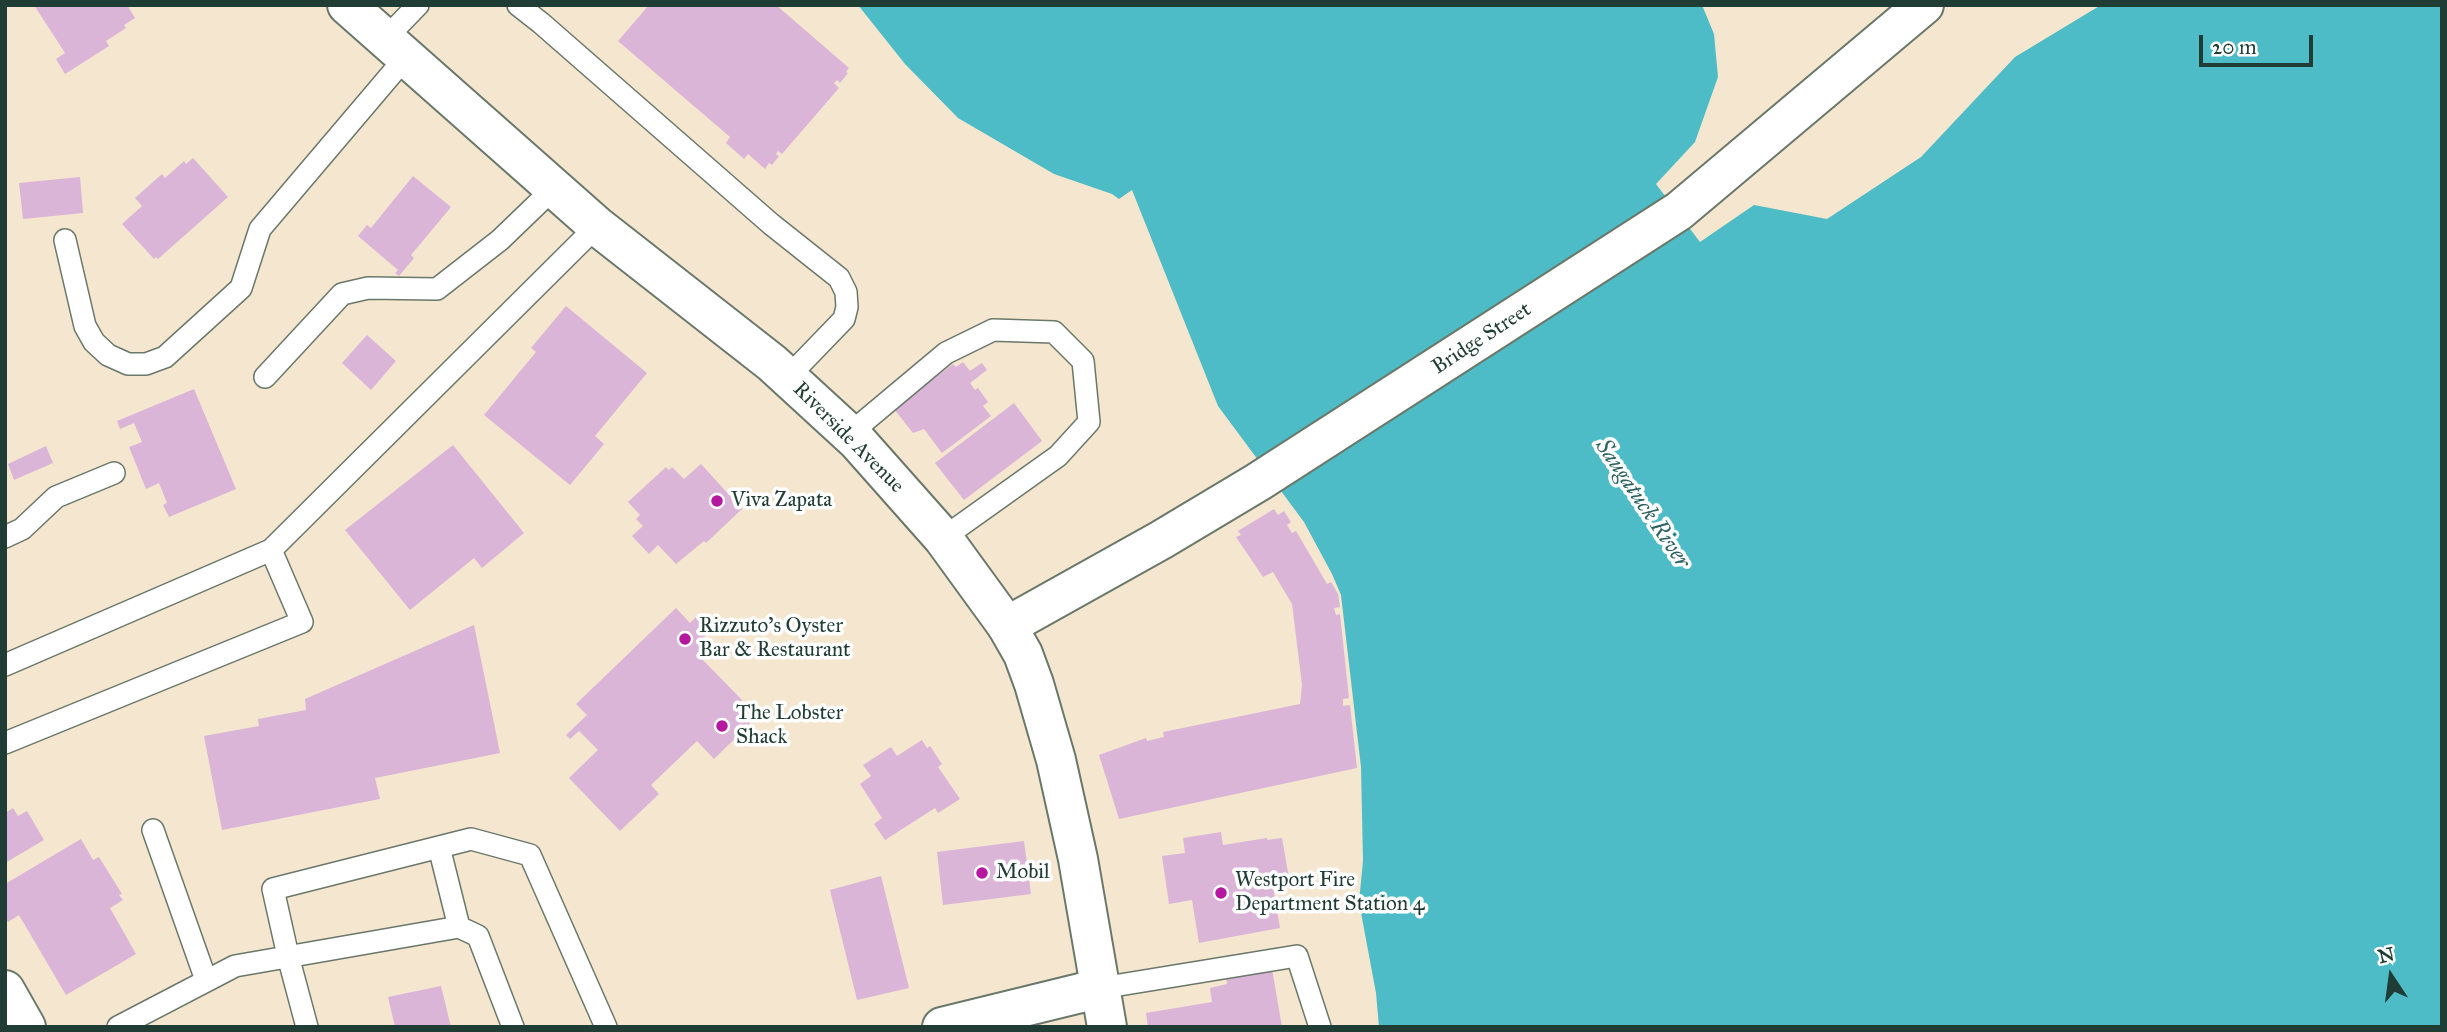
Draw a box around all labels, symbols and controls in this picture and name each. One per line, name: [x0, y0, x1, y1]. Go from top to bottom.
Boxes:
scale bar: [2202, 21, 2316, 65]
text: 20 m: [2212, 34, 2257, 60]
street label: Bridge Street: [1428, 298, 1536, 380]
street label: Riverside Avenue: [787, 377, 909, 499]
water label: Saugatuck River: [1589, 434, 1695, 574]
place label: Viva Zapata: [731, 488, 832, 514]
marker: Viva Zapata: [709, 493, 725, 509]
place label: Rizzuto's Oyster Bar & Restaurant: [699, 614, 850, 664]
marker: Rizzuto's Oyster Bar & Restaurant: [677, 631, 693, 647]
place label: The Lobster Shack: [736, 701, 843, 751]
marker: The Lobster Shack: [714, 718, 730, 734]
place label: Mobil: [996, 860, 1050, 886]
marker: Mobil: [974, 865, 990, 881]
place label: Westport Fire Department Station 4: [1235, 868, 1424, 918]
marker: Westport Fire Department Station 4: [1213, 885, 1229, 901]
north arrow: [2356, 941, 2426, 1011]
text: N: [2376, 942, 2397, 968]

